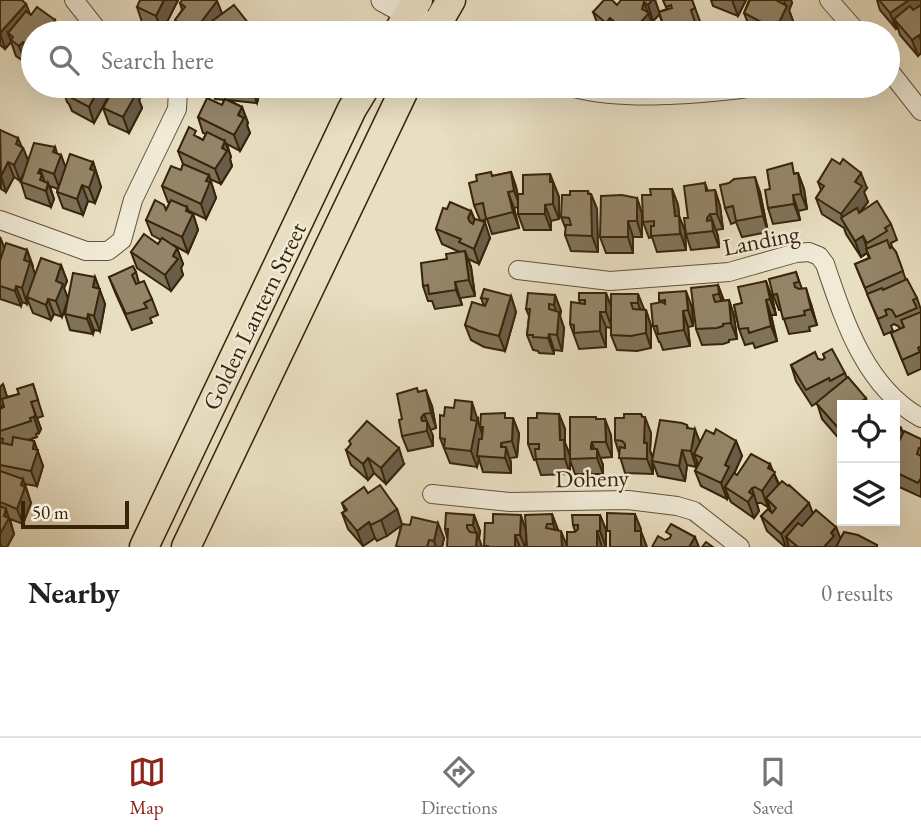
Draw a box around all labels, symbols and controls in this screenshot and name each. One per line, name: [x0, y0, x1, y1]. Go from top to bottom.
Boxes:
search box: [21, 21, 900, 98]
icon: search: [45, 41, 83, 79]
text: Search here: [101, 43, 214, 77]
street label: Golden Lantern Street: [195, 217, 313, 415]
street label: Landing: [720, 217, 802, 263]
map controls: [837, 400, 900, 526]
button: locate: [837, 400, 900, 463]
street label: Doheny: [555, 462, 630, 494]
button: layers: [837, 463, 900, 526]
scale bar: [21, 498, 130, 530]
text: 50 m: [32, 500, 69, 525]
text: Nearby: [28, 573, 120, 612]
text: 0 results: [821, 578, 893, 608]
tab: Map: [128, 753, 166, 820]
tab: Directions: [421, 753, 497, 820]
tab: Saved: [753, 753, 793, 820]

